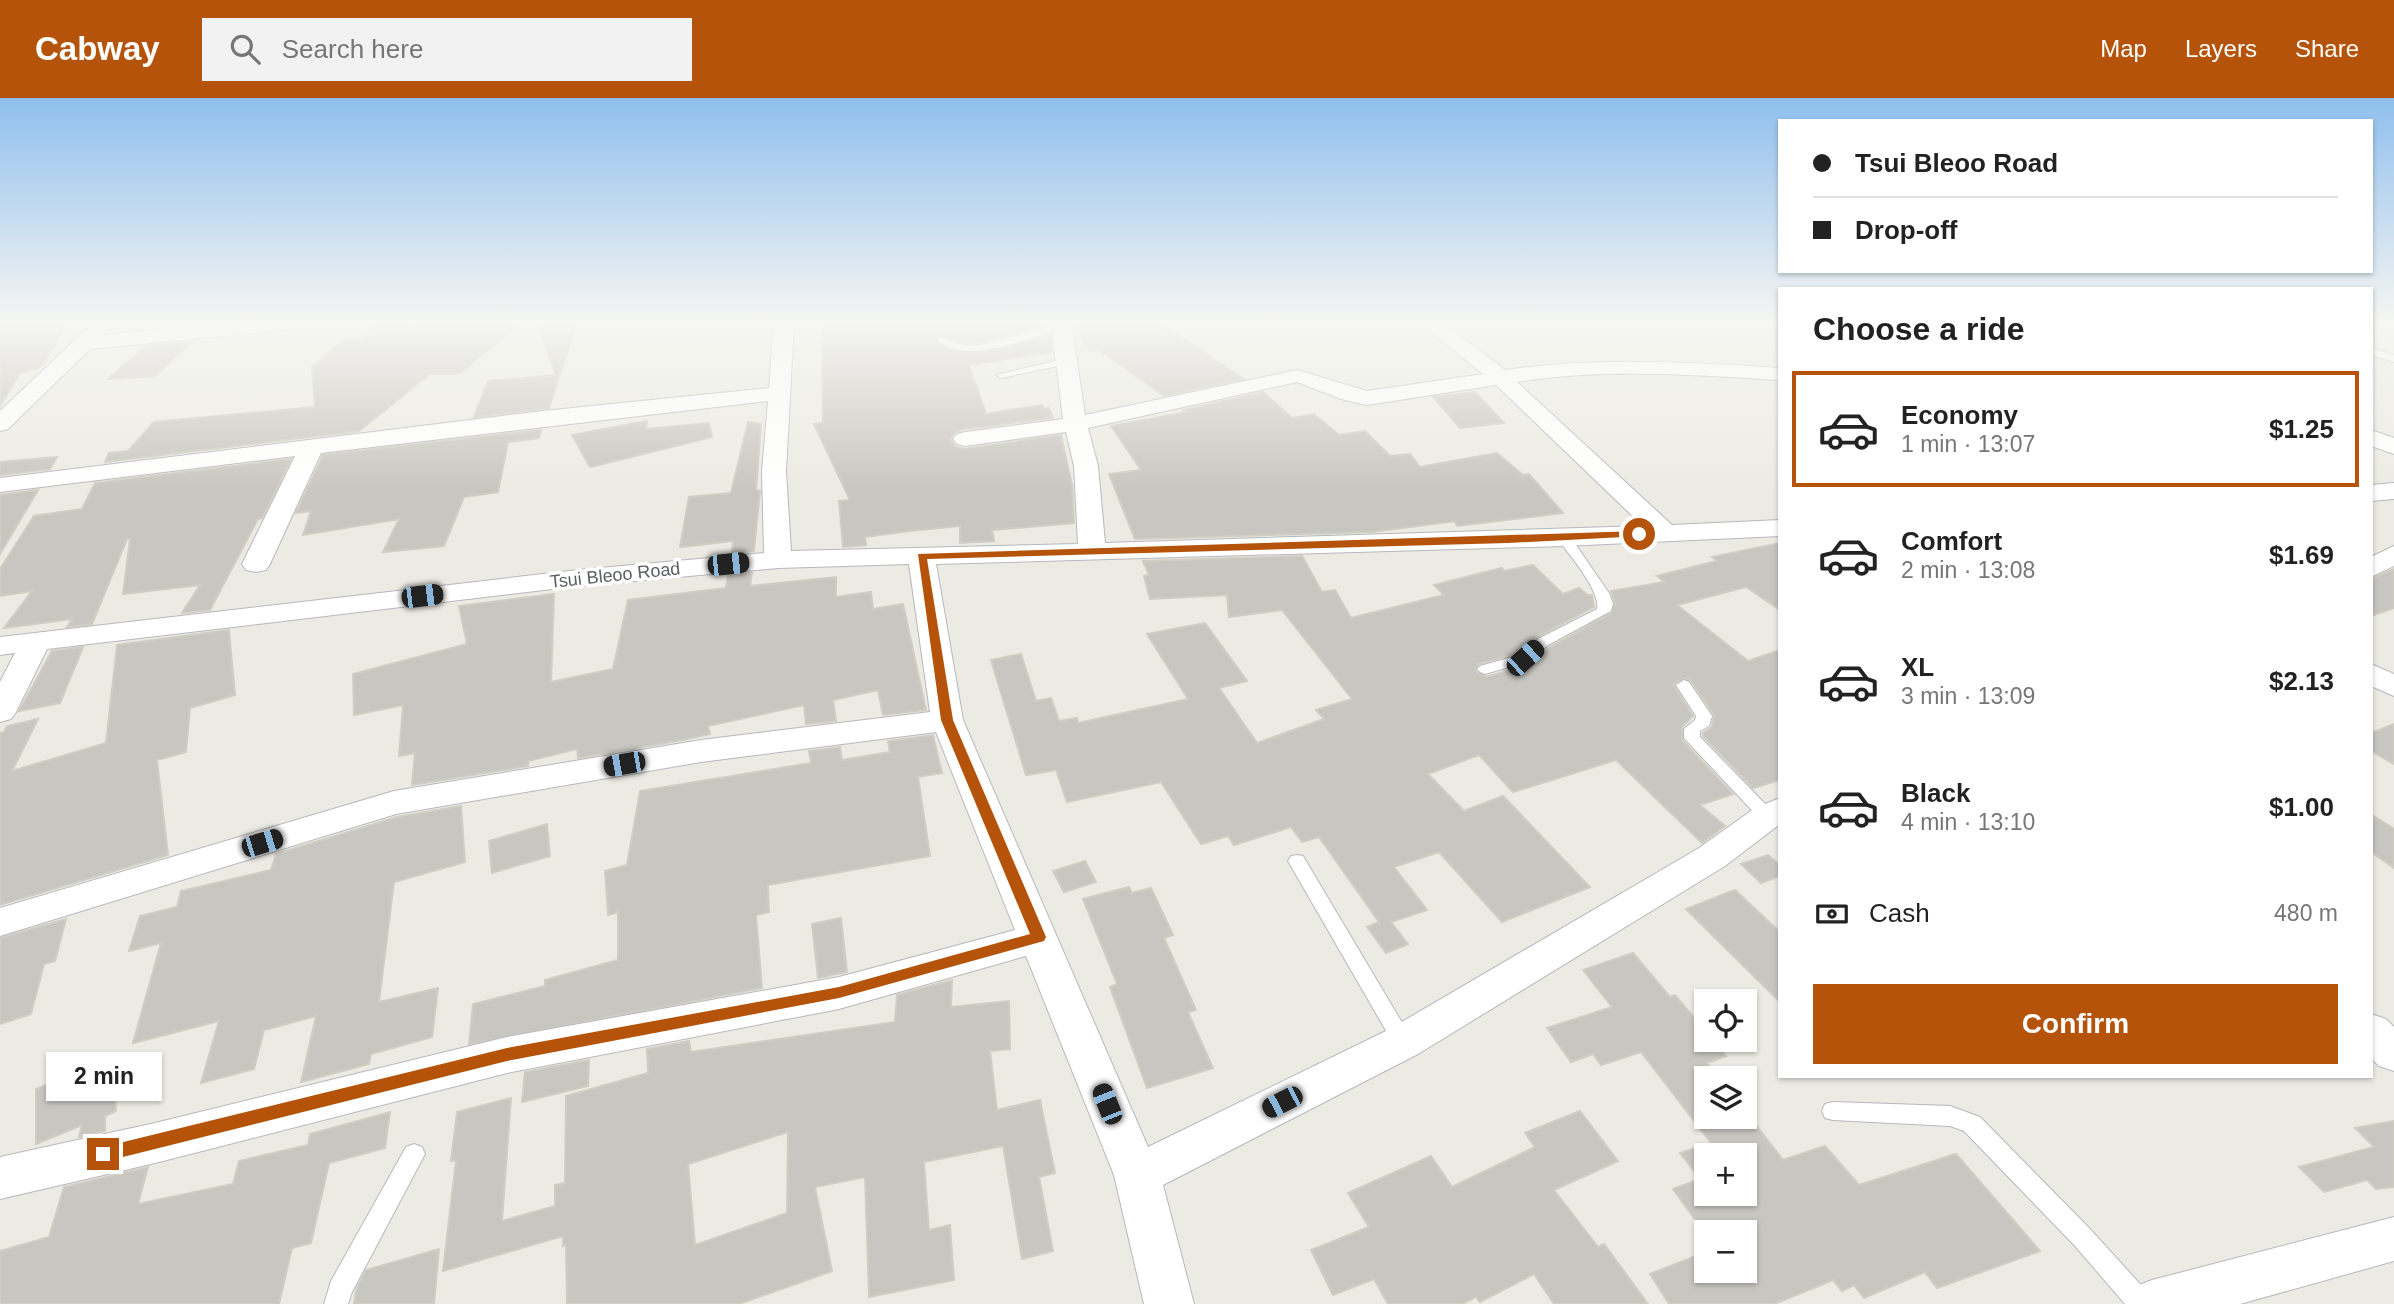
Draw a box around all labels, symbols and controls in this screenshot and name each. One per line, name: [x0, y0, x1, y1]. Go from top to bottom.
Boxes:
search box: [202, 18, 692, 81]
text: Cabway: [35, 30, 160, 67]
icon: search: [226, 30, 264, 68]
text: Search here: [282, 34, 423, 64]
text: Map: [2100, 35, 2147, 62]
text: Layers: [2185, 35, 2257, 62]
text: Share: [2295, 35, 2359, 62]
text: Tsui Bleoo Road: [1855, 148, 2058, 178]
text: Drop-off: [1855, 215, 1958, 245]
text: Choose a ride: [1813, 311, 2025, 347]
icon: car: [1817, 398, 1880, 461]
text: Economy: [1901, 400, 2018, 430]
text: $1.25: [2269, 414, 2334, 444]
text: 1 min · 13:07: [1901, 431, 2035, 457]
route start: [1623, 518, 1655, 550]
icon: car: [1817, 524, 1880, 587]
text: Comfort: [1901, 526, 2002, 556]
text: $1.69: [2269, 540, 2334, 570]
car: [707, 551, 750, 577]
text: 2 min · 13:08: [1901, 557, 2035, 583]
street label: Tsui Bleoo Road: [549, 558, 681, 592]
car: [400, 583, 445, 609]
car: [1503, 636, 1548, 680]
icon: car: [1817, 650, 1880, 713]
text: XL: [1901, 652, 1934, 682]
text: $2.13: [2269, 666, 2334, 696]
text: 3 min · 13:09: [1901, 683, 2035, 709]
car: [602, 750, 647, 778]
icon: car: [1817, 776, 1880, 839]
text: Black: [1901, 778, 1970, 808]
text: $1.00: [2269, 792, 2334, 822]
text: 4 min · 13:10: [1901, 809, 2035, 835]
car: [239, 827, 286, 859]
icon: cash: [1813, 895, 1851, 933]
text: Cash: [1869, 898, 1930, 928]
text: 480 m: [2274, 900, 2338, 926]
button: Confirm: [1813, 984, 2338, 1064]
map controls: [1694, 989, 1757, 1283]
button: locate: [1694, 989, 1757, 1052]
callout: 2 min: [45, 1052, 161, 1102]
text: 2 min: [74, 1063, 134, 1089]
button: layers: [1694, 1066, 1757, 1129]
car: [1090, 1081, 1125, 1127]
car: [1259, 1083, 1306, 1121]
route end: [87, 1138, 119, 1170]
button: +: [1694, 1143, 1757, 1206]
button: −: [1694, 1220, 1757, 1283]

